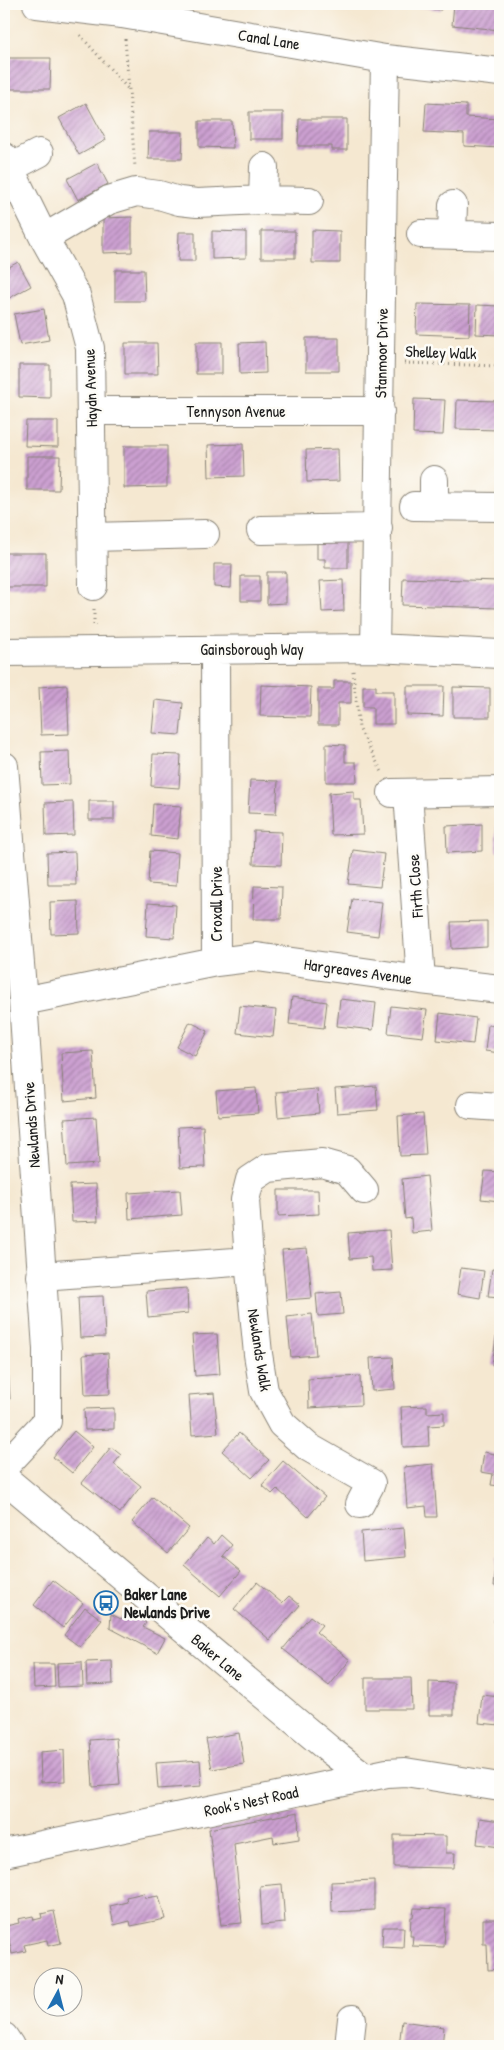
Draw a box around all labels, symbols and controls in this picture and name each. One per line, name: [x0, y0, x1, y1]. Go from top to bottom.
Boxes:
street label: Canal Lane: [237, 23, 302, 55]
street label: Stanmoor Drive: [369, 307, 393, 398]
street label: Shelley Walk: [405, 340, 477, 364]
street label: Haydn Avenue: [78, 348, 102, 427]
street label: Tennyson Avenue: [186, 400, 286, 422]
street label: Gainsborough Way: [200, 638, 304, 660]
street label: Firth Close: [402, 853, 428, 920]
street label: Croxall Drive: [205, 866, 227, 942]
street label: Hargreaves Avenue: [302, 953, 414, 990]
street label: Newlands Drive: [17, 1081, 45, 1169]
street label: Newlands Walk: [243, 1307, 277, 1393]
place label: Baker Lane Newlands Drive: [124, 1583, 211, 1623]
bus stop icon: Baker Lane Newlands Drive: [93, 1590, 119, 1616]
street label: Baker Lane: [187, 1628, 250, 1686]
street label: Rook's Nest Road: [202, 1780, 300, 1822]
north arrow: [32, 1968, 82, 2018]
text: N: [55, 1969, 65, 1989]

